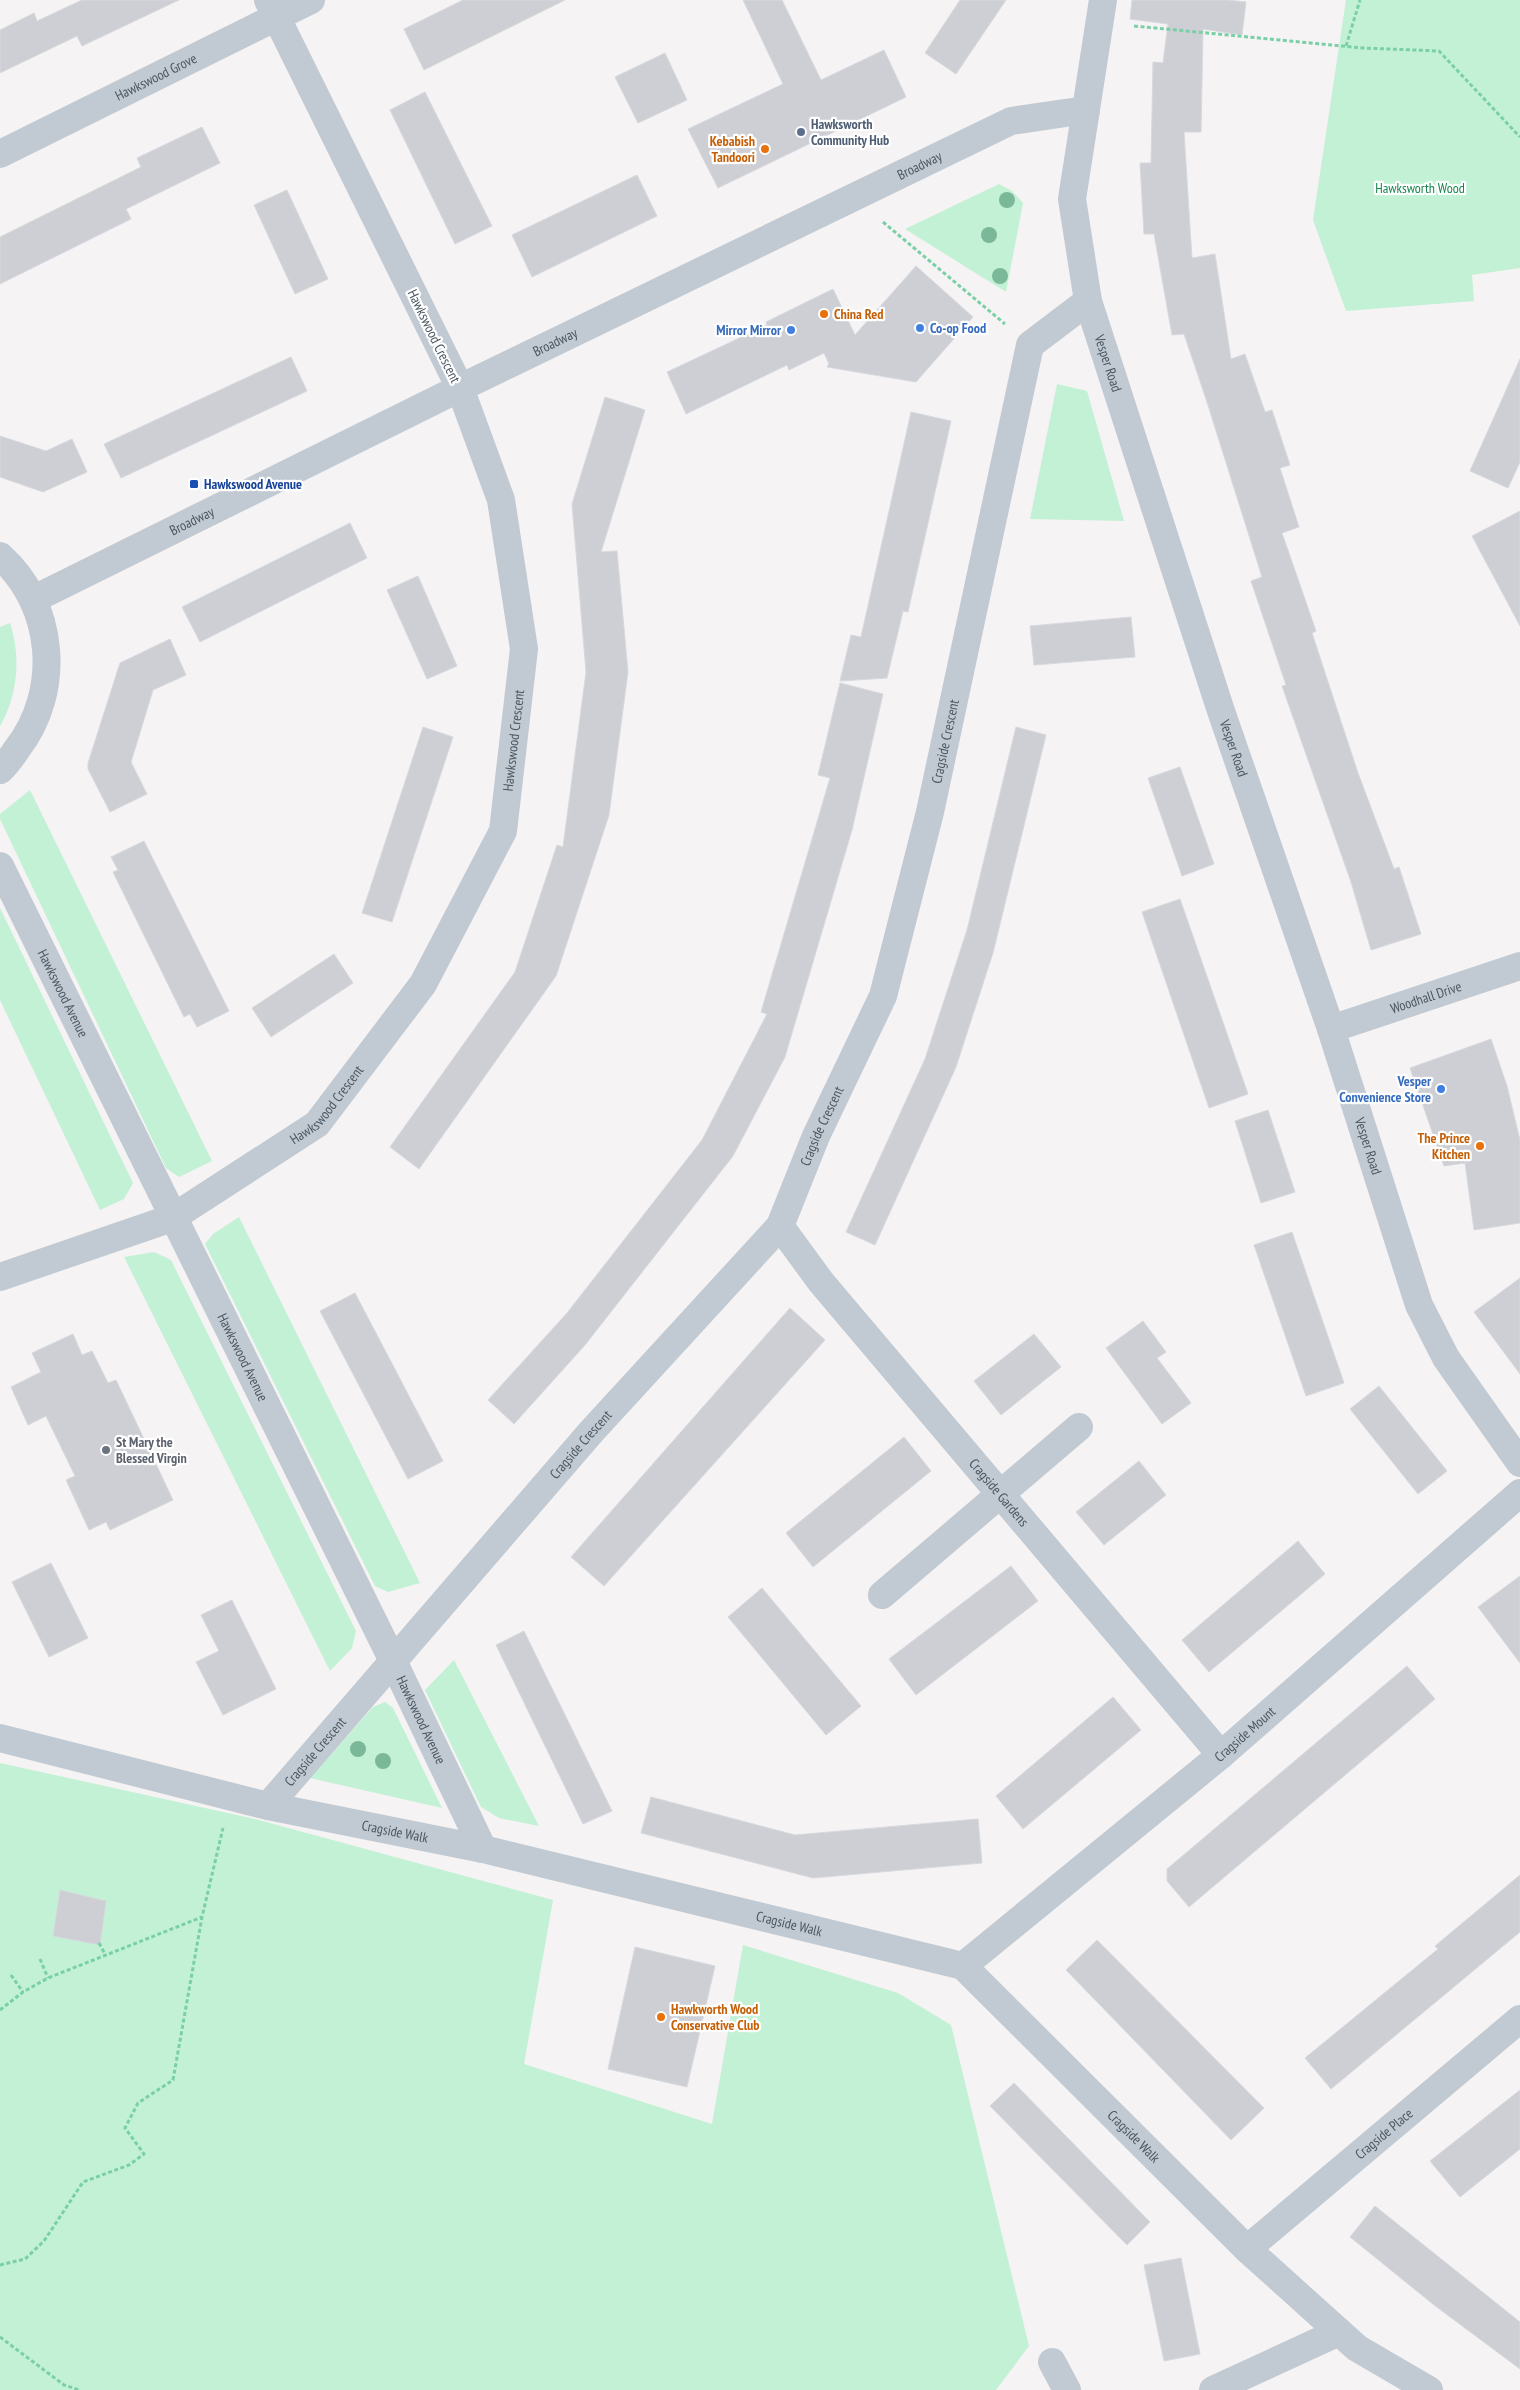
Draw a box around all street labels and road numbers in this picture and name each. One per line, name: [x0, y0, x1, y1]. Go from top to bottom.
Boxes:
street label: Hawkswood Grove: [112, 49, 200, 105]
street label: Broadway: [894, 147, 945, 184]
street label: Hawkswood Crescent: [404, 286, 464, 386]
street label: Broadway: [530, 323, 581, 360]
street label: Vesper Road: [1090, 331, 1126, 394]
street label: Broadway: [167, 502, 218, 539]
street label: Hawkswood Crescent: [499, 689, 528, 792]
street label: Cragside Crescent: [927, 698, 963, 785]
street label: Vesper Road: [1215, 716, 1252, 779]
street label: Hawkswood Avenue: [34, 946, 92, 1040]
street label: Woodhall Drive: [1388, 977, 1464, 1018]
street label: Hawkswood Crescent: [286, 1062, 367, 1148]
street label: Cragside Crescent: [796, 1083, 848, 1169]
street label: Vesper Road: [1350, 1114, 1386, 1177]
street label: Hawkswood Avenue: [214, 1310, 272, 1404]
street label: Cragside Crescent: [546, 1406, 616, 1482]
street label: Cragside Gardens: [965, 1455, 1033, 1530]
street label: Hawkswood Avenue: [392, 1673, 450, 1767]
street label: Cragside Mount: [1211, 1702, 1279, 1766]
street label: Cragside Crescent: [280, 1713, 350, 1790]
street label: Cragside Walk: [360, 1816, 430, 1847]
street label: Cragside Walk: [754, 1907, 825, 1941]
street label: Cragside Place: [1351, 2104, 1417, 2163]
street label: Cragside Walk: [1104, 2106, 1164, 2167]

